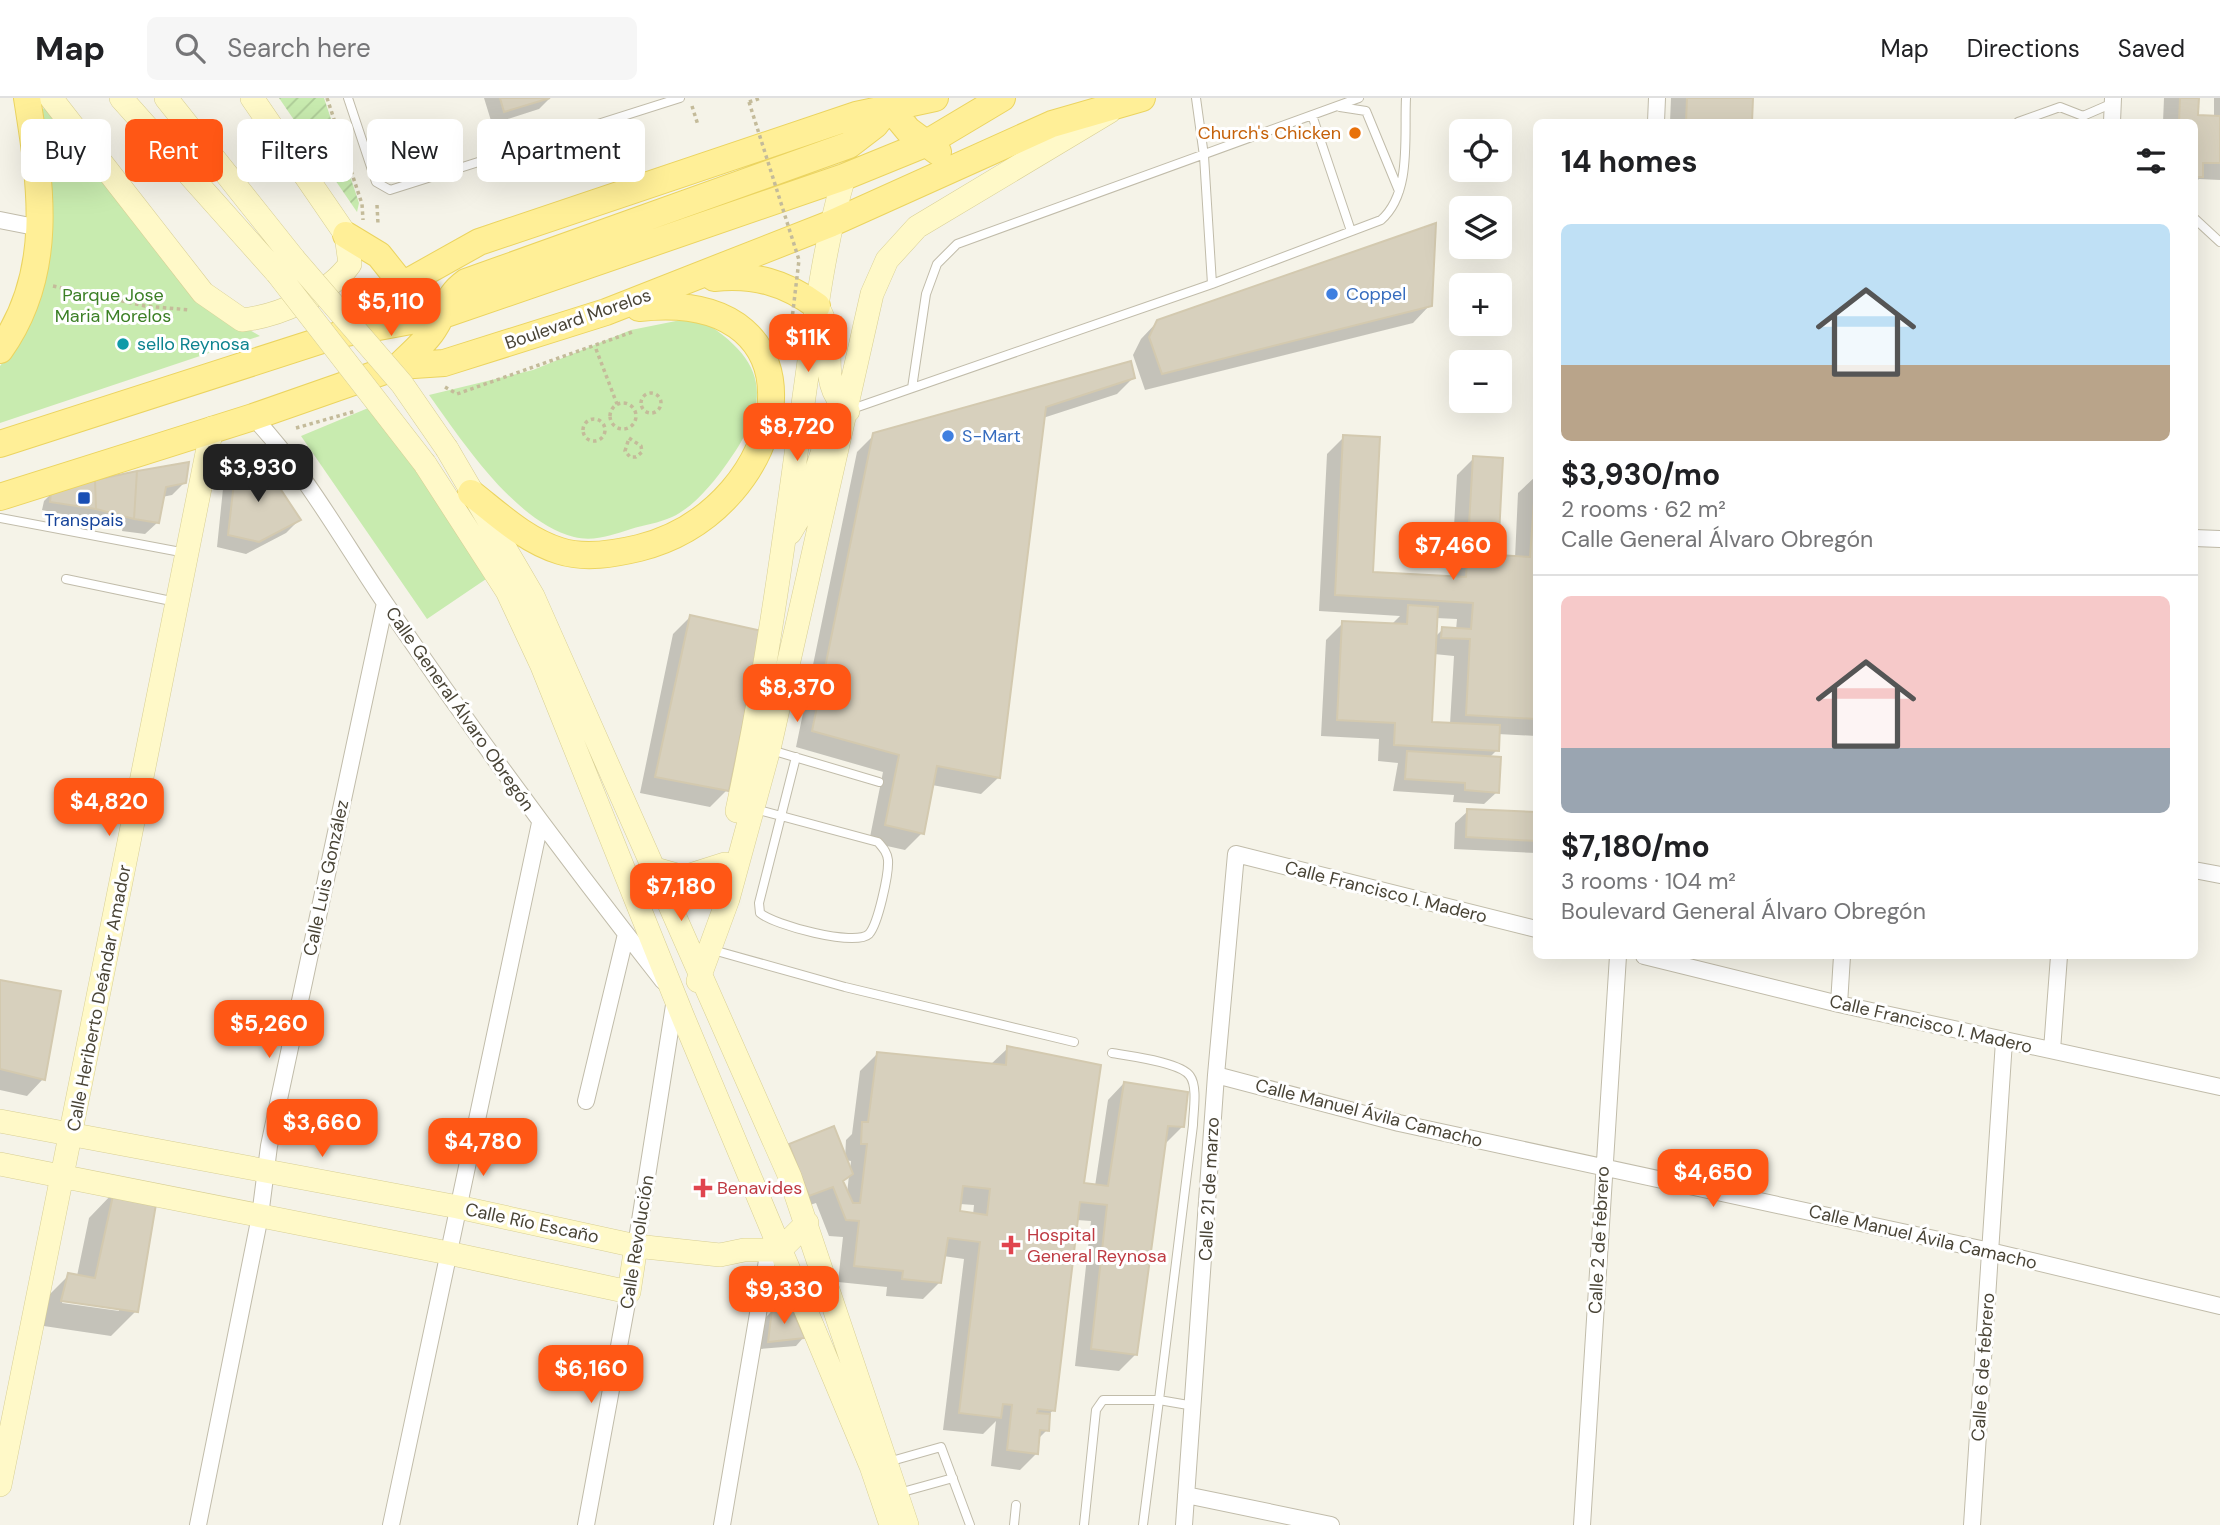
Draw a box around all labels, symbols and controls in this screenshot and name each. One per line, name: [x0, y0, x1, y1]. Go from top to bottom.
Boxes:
search box: [147, 17, 637, 80]
text: Map: [35, 27, 105, 70]
icon: search: [171, 29, 209, 67]
text: Search here: [227, 31, 371, 65]
text: Map: [1881, 33, 1929, 64]
text: Directions: [1967, 33, 2080, 64]
text: Saved: [2118, 33, 2185, 64]
chip: Buy: [21, 119, 111, 182]
chip: Rent: [125, 119, 223, 182]
chip: Filters: [237, 119, 353, 182]
chip: New: [367, 119, 463, 182]
chip: Apartment: [477, 119, 645, 182]
map controls: [1449, 119, 1512, 413]
button: locate: [1449, 119, 1512, 182]
place label: Church's Chicken: [1198, 121, 1341, 145]
marker: Church's Chicken: [1347, 125, 1363, 141]
text: 14 homes: [1561, 142, 1698, 181]
icon: filters: [2132, 142, 2170, 180]
button: layers: [1449, 196, 1512, 259]
icon: home: [1803, 269, 1929, 395]
button: +: [1449, 273, 1512, 336]
pin: $5,110: [334, 278, 448, 338]
place label: Coppel: [1346, 282, 1406, 306]
park label: Parque Jose Maria Morelos: [55, 283, 171, 328]
street label: Boulevard Morelos: [502, 283, 654, 355]
text: $5,110: [358, 286, 424, 316]
marker: Coppel: [1324, 286, 1340, 302]
pin: $11K: [767, 314, 849, 374]
text: $11K: [785, 322, 831, 352]
place label: sello Reynosa: [137, 332, 250, 356]
marker: sello Reynosa: [115, 336, 131, 352]
button: −: [1449, 350, 1512, 413]
pin: $8,720: [740, 404, 854, 463]
text: $8,720: [759, 411, 835, 441]
place label: S-Mart: [962, 424, 1021, 448]
marker: S-Mart: [940, 428, 956, 444]
pin: $3,930: [201, 444, 315, 504]
text: $3,930: [219, 452, 297, 482]
text: $3,930/mo: [1561, 455, 1720, 494]
marker: Transpais: [76, 490, 92, 506]
text: 2 rooms · 62 m²: [1561, 494, 1726, 524]
place label: Transpais: [44, 508, 124, 532]
pin: $7,460: [1396, 522, 1510, 582]
text: Calle General Álvaro Obregón: [1561, 524, 1873, 554]
text: $7,460: [1415, 530, 1491, 560]
street label: Calle General Álvaro Obregón: [380, 602, 540, 816]
icon: home: [1803, 641, 1929, 767]
pin: $8,370: [740, 664, 854, 724]
text: $8,370: [759, 672, 835, 702]
pin: $4,820: [52, 778, 166, 838]
text: $4,820: [70, 786, 148, 816]
street label: Calle Luis González: [298, 798, 354, 958]
text: $7,180/mo: [1561, 827, 1710, 866]
street label: Calle Francisco I. Madero: [1282, 855, 1490, 929]
street label: Calle Heriberto Deándar Amador: [61, 862, 137, 1133]
pin: $7,180: [624, 864, 738, 923]
text: 3 rooms · 104 m²: [1561, 866, 1736, 896]
text: $7,180: [646, 871, 716, 901]
text: Boulevard General Álvaro Obregón: [1561, 896, 1926, 926]
street label: Calle Francisco I. Madero: [1827, 989, 2035, 1059]
pin: $5,260: [212, 1000, 326, 1060]
text: $5,260: [230, 1008, 308, 1038]
street label: Calle Manuel Ávila Camacho: [1253, 1073, 1485, 1153]
pin: $3,660: [265, 1100, 379, 1159]
text: $3,660: [283, 1107, 361, 1137]
street label: Calle 21 de marzo: [1193, 1116, 1225, 1262]
pin: $4,780: [426, 1118, 540, 1178]
text: $4,780: [444, 1126, 522, 1156]
pin: $4,650: [1656, 1150, 1770, 1209]
text: $4,650: [1673, 1157, 1753, 1187]
street label: Calle 2 de febrero: [1583, 1165, 1615, 1315]
street label: Calle Revolución: [615, 1173, 659, 1311]
place label: Benavides: [717, 1176, 802, 1200]
marker: Benavides: [695, 1180, 711, 1196]
street label: Calle Río Escaño: [463, 1197, 601, 1249]
street label: Calle Manuel Ávila Camacho: [1806, 1199, 2040, 1275]
place label: Hospital General Reynosa: [1027, 1223, 1167, 1268]
marker: Hospital General Reynosa: [1001, 1235, 1021, 1255]
pin: $9,330: [727, 1266, 841, 1326]
text: $9,330: [745, 1274, 823, 1304]
street label: Calle 6 de febrero: [1966, 1292, 2000, 1442]
pin: $6,160: [534, 1346, 648, 1405]
text: $6,160: [554, 1353, 628, 1383]

